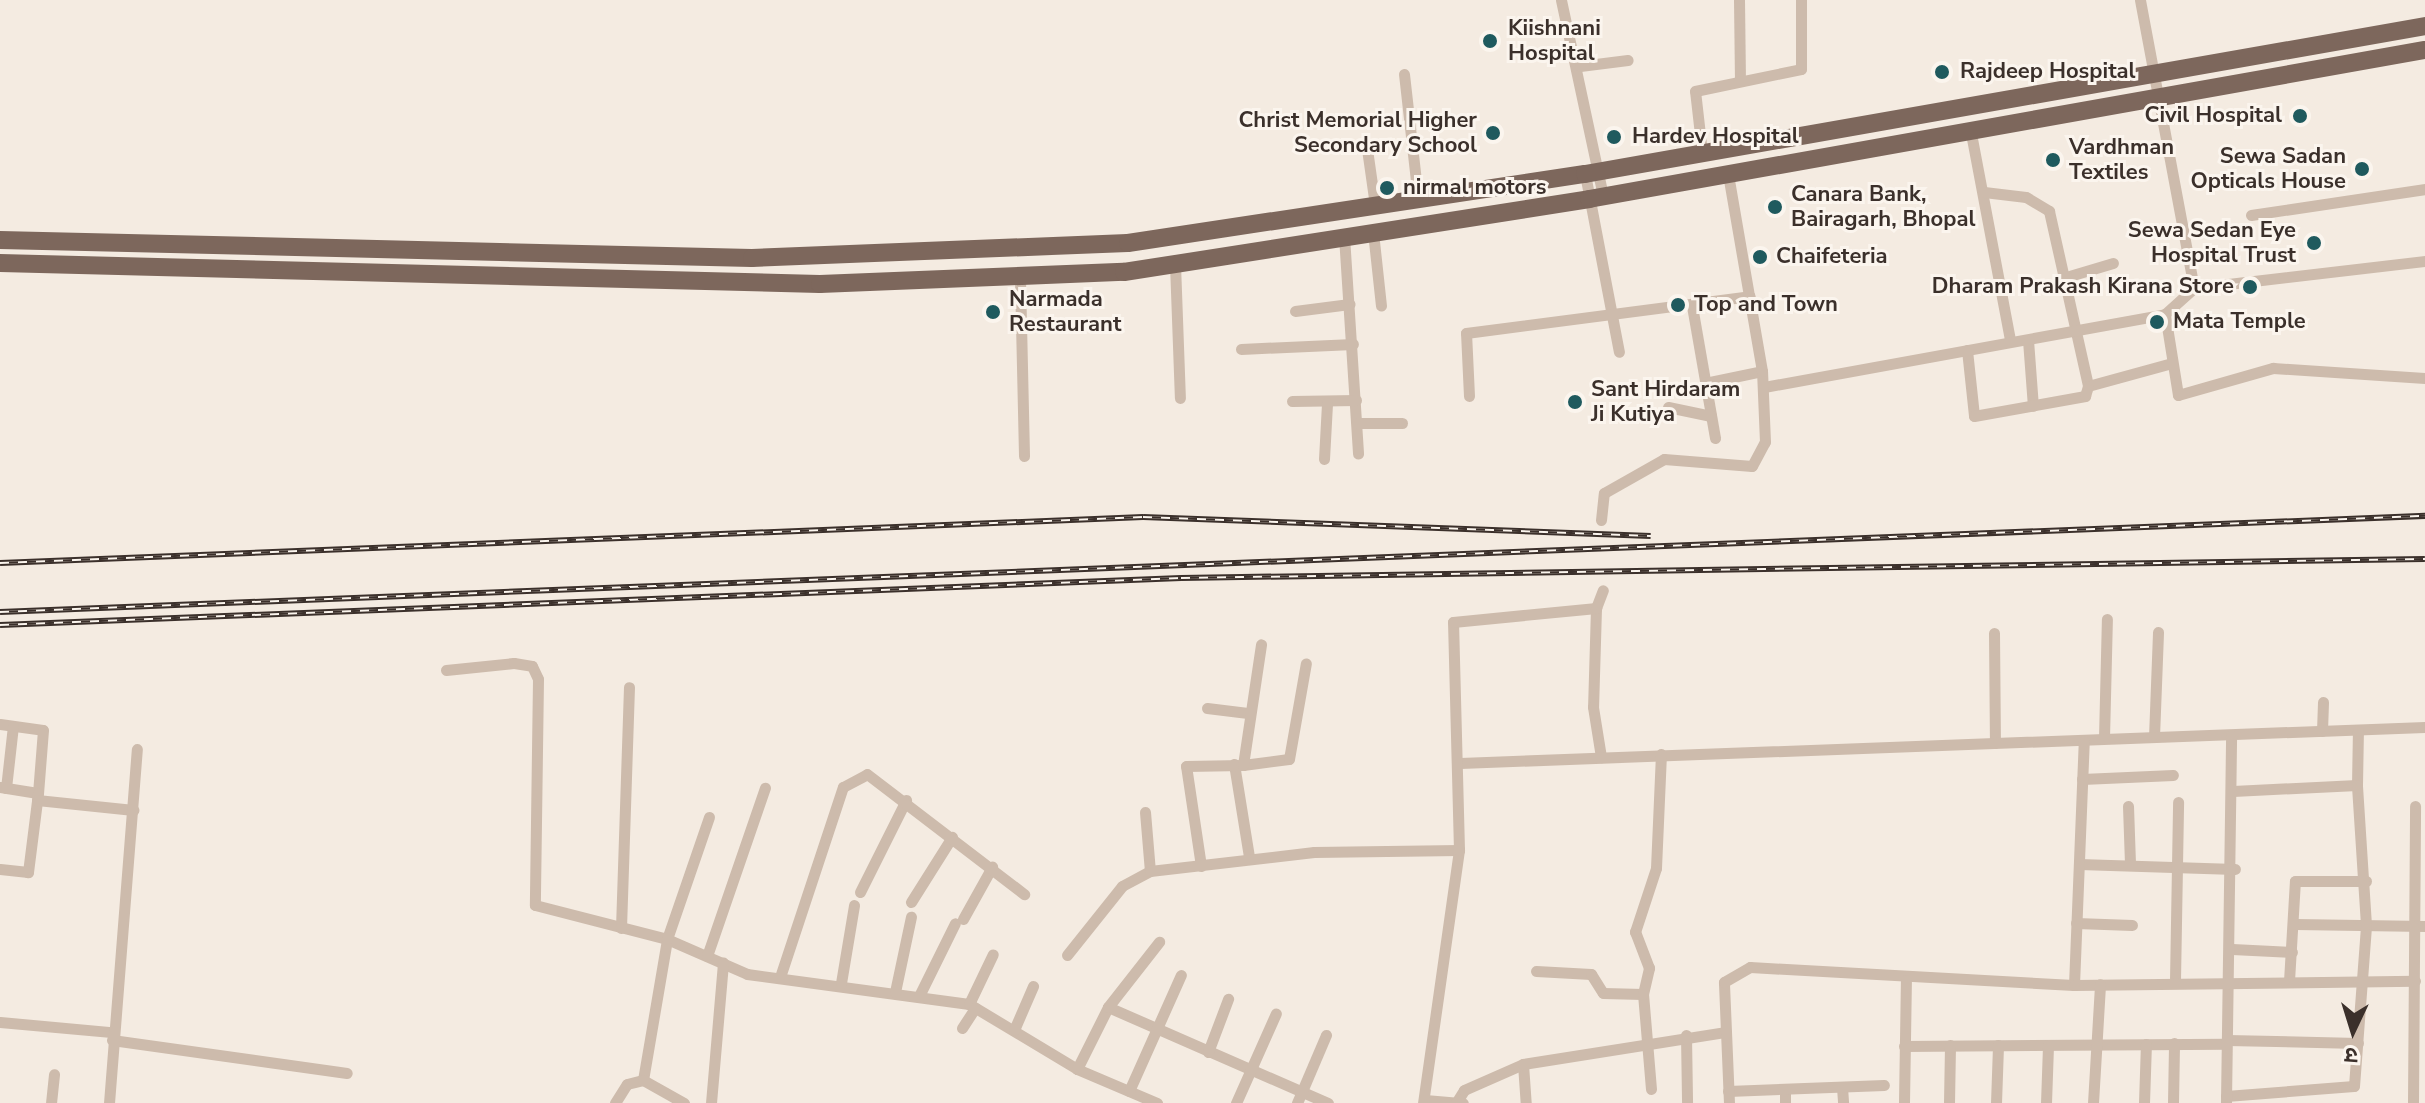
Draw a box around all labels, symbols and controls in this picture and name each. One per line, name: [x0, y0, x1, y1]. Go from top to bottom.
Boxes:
place label: Kiishnani Hospital: [1508, 15, 1601, 66]
marker: Kiishnani Hospital: [1479, 30, 1501, 52]
place label: Rajdeep Hospital: [1960, 59, 2136, 85]
marker: Rajdeep Hospital: [1931, 61, 1953, 83]
place label: Civil Hospital: [2145, 103, 2282, 129]
marker: Civil Hospital: [2289, 105, 2311, 127]
place label: Christ Memorial Higher Secondary School: [1238, 107, 1477, 158]
marker: Christ Memorial Higher Secondary School: [1484, 124, 1502, 142]
place label: Hardev Hospital: [1632, 124, 1799, 150]
marker: Hardev Hospital: [1603, 126, 1625, 148]
place label: Vardhman Textiles: [2069, 134, 2174, 186]
place label: Sewa Sadan Opticals House: [2191, 143, 2346, 194]
marker: Vardhman Textiles: [2044, 151, 2062, 169]
marker: Sewa Sadan Opticals House: [2353, 160, 2371, 178]
place label: nirmal motors: [1403, 175, 1547, 201]
marker: nirmal motors: [1378, 179, 1396, 197]
place label: Canara Bank, Bairagarh, Bhopal: [1791, 181, 1975, 232]
marker: Canara Bank, Bairagarh, Bhopal: [1766, 198, 1784, 216]
place label: Sewa Sedan Eye Hospital Trust: [2128, 217, 2296, 268]
marker: Sewa Sedan Eye Hospital Trust: [2303, 232, 2325, 254]
place label: Chaifeteria: [1776, 244, 1888, 270]
marker: Chaifeteria: [1751, 248, 1769, 266]
place label: Dharam Prakash Kirana Store: [1932, 274, 2234, 300]
marker: Dharam Prakash Kirana Store: [2241, 278, 2259, 296]
place label: Narmada Restaurant: [1009, 286, 1121, 338]
place label: Top and Town: [1694, 292, 1838, 318]
marker: Top and Town: [1669, 296, 1687, 314]
marker: Narmada Restaurant: [984, 303, 1002, 321]
place label: Mata Temple: [2173, 309, 2306, 335]
marker: Mata Temple: [2148, 313, 2166, 331]
place label: Sant Hirdaram Ji Kutiya: [1591, 376, 1740, 428]
marker: Sant Hirdaram Ji Kutiya: [1566, 393, 1584, 411]
north arrow: [2313, 991, 2393, 1071]
text: उ: [2344, 1040, 2359, 1070]

